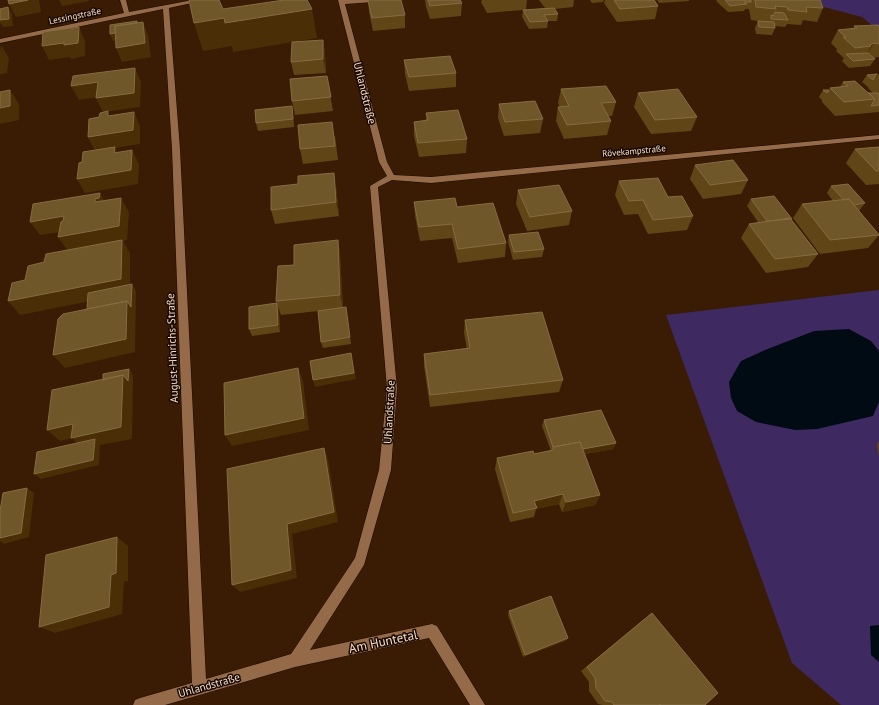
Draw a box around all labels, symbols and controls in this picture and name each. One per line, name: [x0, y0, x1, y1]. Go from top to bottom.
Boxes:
street label: Lessingstraße: [48, 5, 102, 26]
street label: Uhlandstraße: [351, 61, 380, 126]
street label: Rövekampstraße: [602, 142, 667, 159]
street label: August-Hinrichs-Straße: [163, 293, 181, 403]
street label: Uhlandstraße: [380, 380, 398, 444]
street label: Am Huntetal: [347, 626, 419, 657]
street label: Uhlandstraße: [177, 669, 242, 700]

